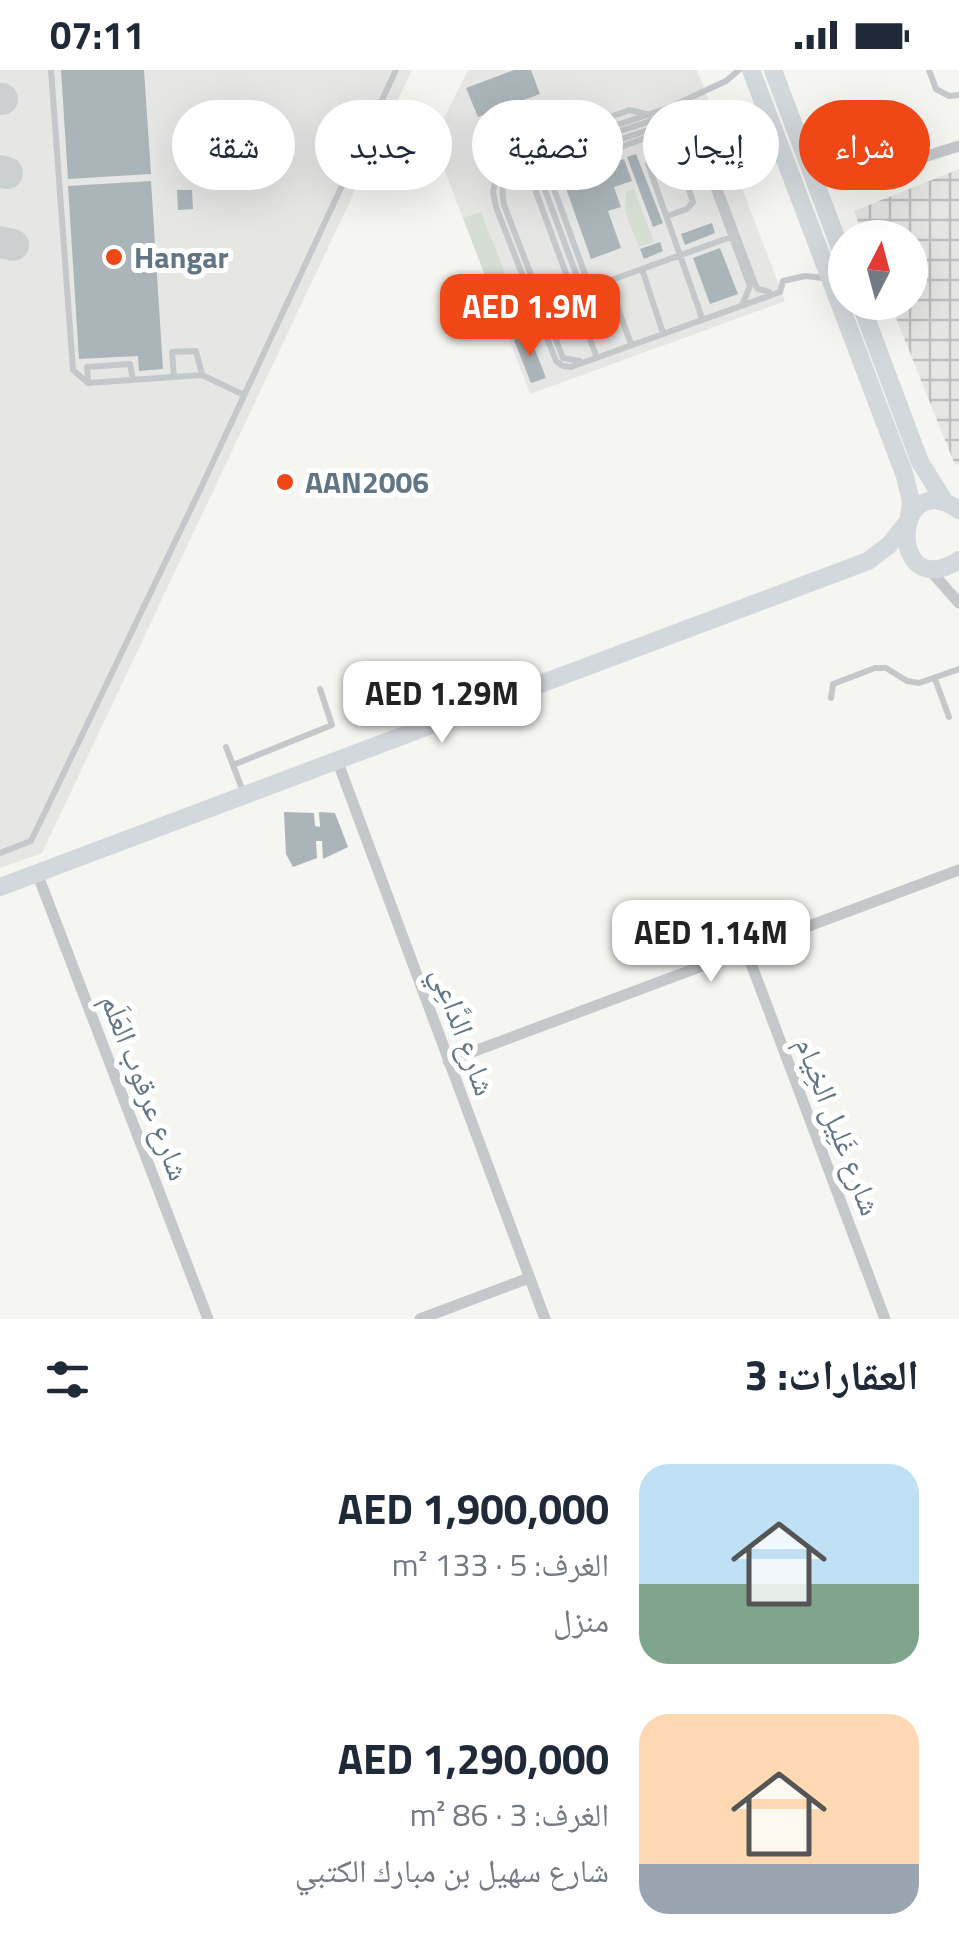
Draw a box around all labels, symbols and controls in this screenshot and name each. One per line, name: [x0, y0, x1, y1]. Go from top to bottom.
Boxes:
text: 07:11: [50, 6, 145, 64]
chip: شقة: [172, 100, 295, 190]
chip: جديد: [315, 100, 452, 190]
chip: تصفية: [472, 100, 623, 190]
chip: إيجار: [643, 100, 779, 190]
chip: شراء: [799, 100, 930, 190]
north arrow: [828, 220, 928, 320]
map controls: [828, 220, 928, 320]
place label: Hangar: [134, 234, 229, 280]
marker: Hangar: [103, 246, 125, 268]
pin: AED 1.9M: [427, 274, 633, 359]
text: AED 1.9M: [462, 282, 598, 330]
place label: AAN2006: [305, 459, 429, 505]
marker: AAN2006: [274, 471, 296, 493]
pin: AED 1.29M: [328, 661, 556, 746]
text: AED 1.29M: [365, 669, 519, 717]
pin: AED 1.14M: [597, 900, 825, 985]
text: AED 1.14M: [634, 908, 788, 956]
street label: شارع الدَّاعِي: [418, 960, 509, 1102]
street label: شارع عرقوب العَلَم: [89, 987, 203, 1187]
street label: شارع غَلِيل الخِيام: [784, 1030, 894, 1222]
text: العقارات: 3: [745, 1342, 919, 1406]
icon: filters: [40, 1352, 95, 1407]
text: AED 1,900,000: [338, 1476, 609, 1540]
icon: home: [719, 1504, 839, 1624]
text: الغرف: 5 · 133 m²: [392, 1540, 609, 1588]
text: منزل: [553, 1596, 609, 1644]
text: AED 1,290,000: [338, 1726, 609, 1790]
icon: home: [719, 1754, 839, 1874]
text: الغرف: 3 · 86 m²: [410, 1790, 609, 1838]
text: شارع سهيل بن مبارك الكتبي: [295, 1846, 609, 1894]

